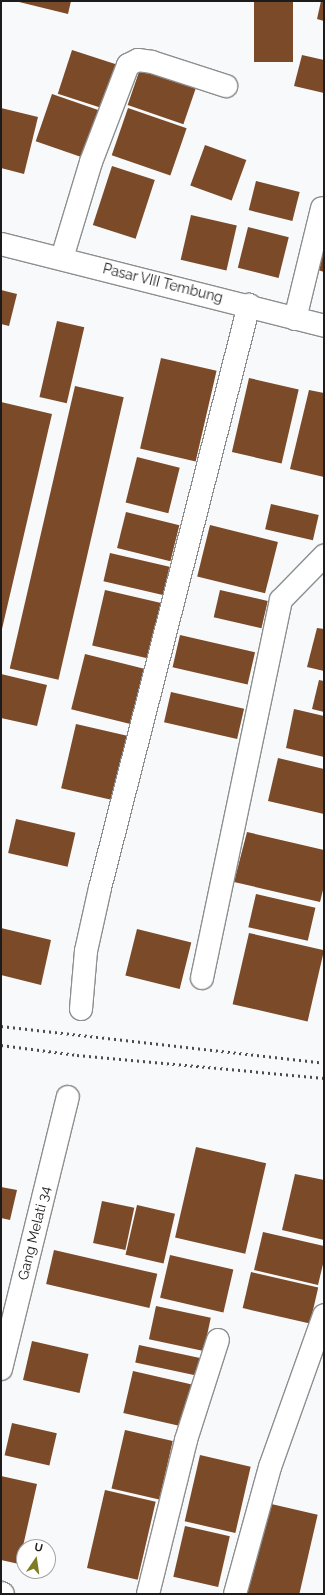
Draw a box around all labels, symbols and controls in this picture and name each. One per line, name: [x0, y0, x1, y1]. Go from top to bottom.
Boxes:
street label: Pasar VIII Tembung: [101, 260, 225, 306]
street label: Gang Melati 34: [14, 1184, 54, 1282]
north arrow: [16, 1539, 56, 1579]
text: U: [33, 1541, 44, 1555]

